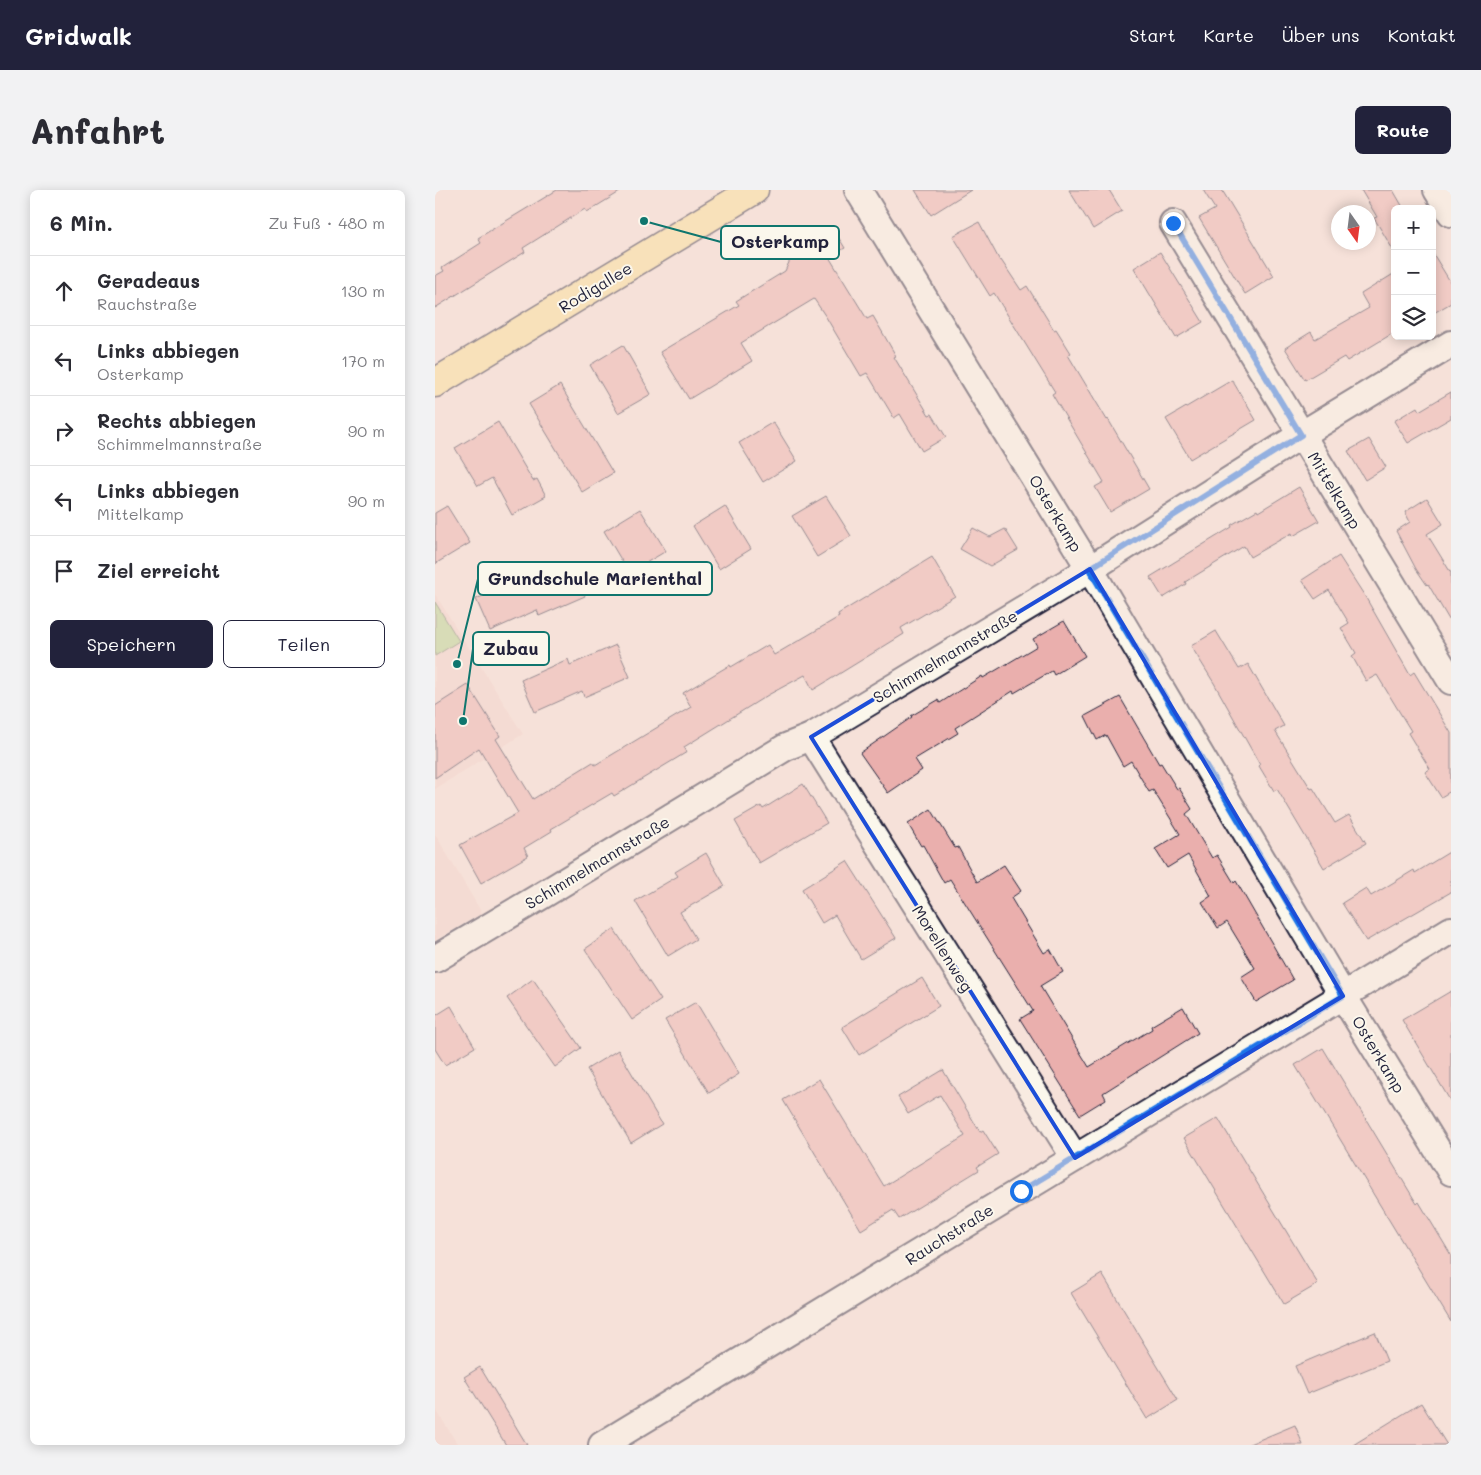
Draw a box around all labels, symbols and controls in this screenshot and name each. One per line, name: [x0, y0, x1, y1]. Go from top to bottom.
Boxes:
text: Gridwalk: [25, 20, 132, 51]
text: Start: [1129, 23, 1176, 47]
text: Karte: [1204, 23, 1254, 47]
text: Über uns: [1282, 23, 1360, 47]
text: Kontakt: [1388, 23, 1456, 47]
button: Route: [1355, 106, 1451, 154]
text: Anfahrt: [30, 107, 165, 153]
north arrow: [1331, 205, 1376, 250]
map controls: [1391, 205, 1436, 340]
button: +: [1391, 205, 1436, 250]
text: 6 Min.: [50, 209, 113, 236]
text: Zu Fuß · 480 m: [268, 212, 385, 233]
route end: [1162, 212, 1185, 235]
callout: Osterkamp: [721, 226, 839, 259]
text: Osterkamp: [731, 229, 829, 253]
button: −: [1391, 250, 1436, 295]
street label: Rodigallee: [555, 257, 635, 317]
text: Geradeaus: [97, 268, 200, 293]
icon: ahead: [50, 277, 78, 305]
text: 130 m: [341, 280, 385, 301]
text: Rauchstraße: [97, 293, 197, 314]
button: layers: [1391, 295, 1436, 340]
text: Links abbiegen: [97, 338, 239, 363]
icon: left: [50, 347, 78, 375]
text: 170 m: [341, 350, 385, 371]
text: Osterkamp: [97, 363, 184, 384]
text: Rechts abbiegen: [97, 408, 256, 433]
icon: right: [50, 417, 78, 445]
text: 90 m: [348, 420, 385, 441]
text: Schimmelmannstraße: [97, 433, 262, 454]
street label: Mittelkamp: [1304, 447, 1366, 533]
street label: Osterkamp: [1025, 471, 1087, 556]
text: Links abbiegen: [97, 478, 239, 503]
icon: left: [50, 487, 78, 515]
text: 90 m: [348, 490, 385, 511]
text: Mittelkamp: [97, 503, 184, 524]
icon: arrive: [50, 557, 78, 585]
text: Ziel erreicht: [97, 558, 220, 583]
callout: Grundschule Marienthal: [478, 562, 712, 595]
text: Grundschule Marienthal: [488, 566, 702, 590]
street label: Schimmelmannstraße: [869, 604, 1021, 708]
button: Speichern: [50, 620, 213, 668]
button: Teilen: [223, 620, 385, 668]
callout: Zubau: [473, 632, 549, 665]
text: Zubau: [483, 636, 539, 660]
street label: Schimmelmannstraße: [521, 810, 673, 914]
street label: Morellenweg: [908, 901, 978, 995]
street label: Osterkamp: [1348, 1012, 1410, 1097]
route start: [1010, 1180, 1033, 1203]
street label: Rauchstraße: [901, 1199, 997, 1269]

